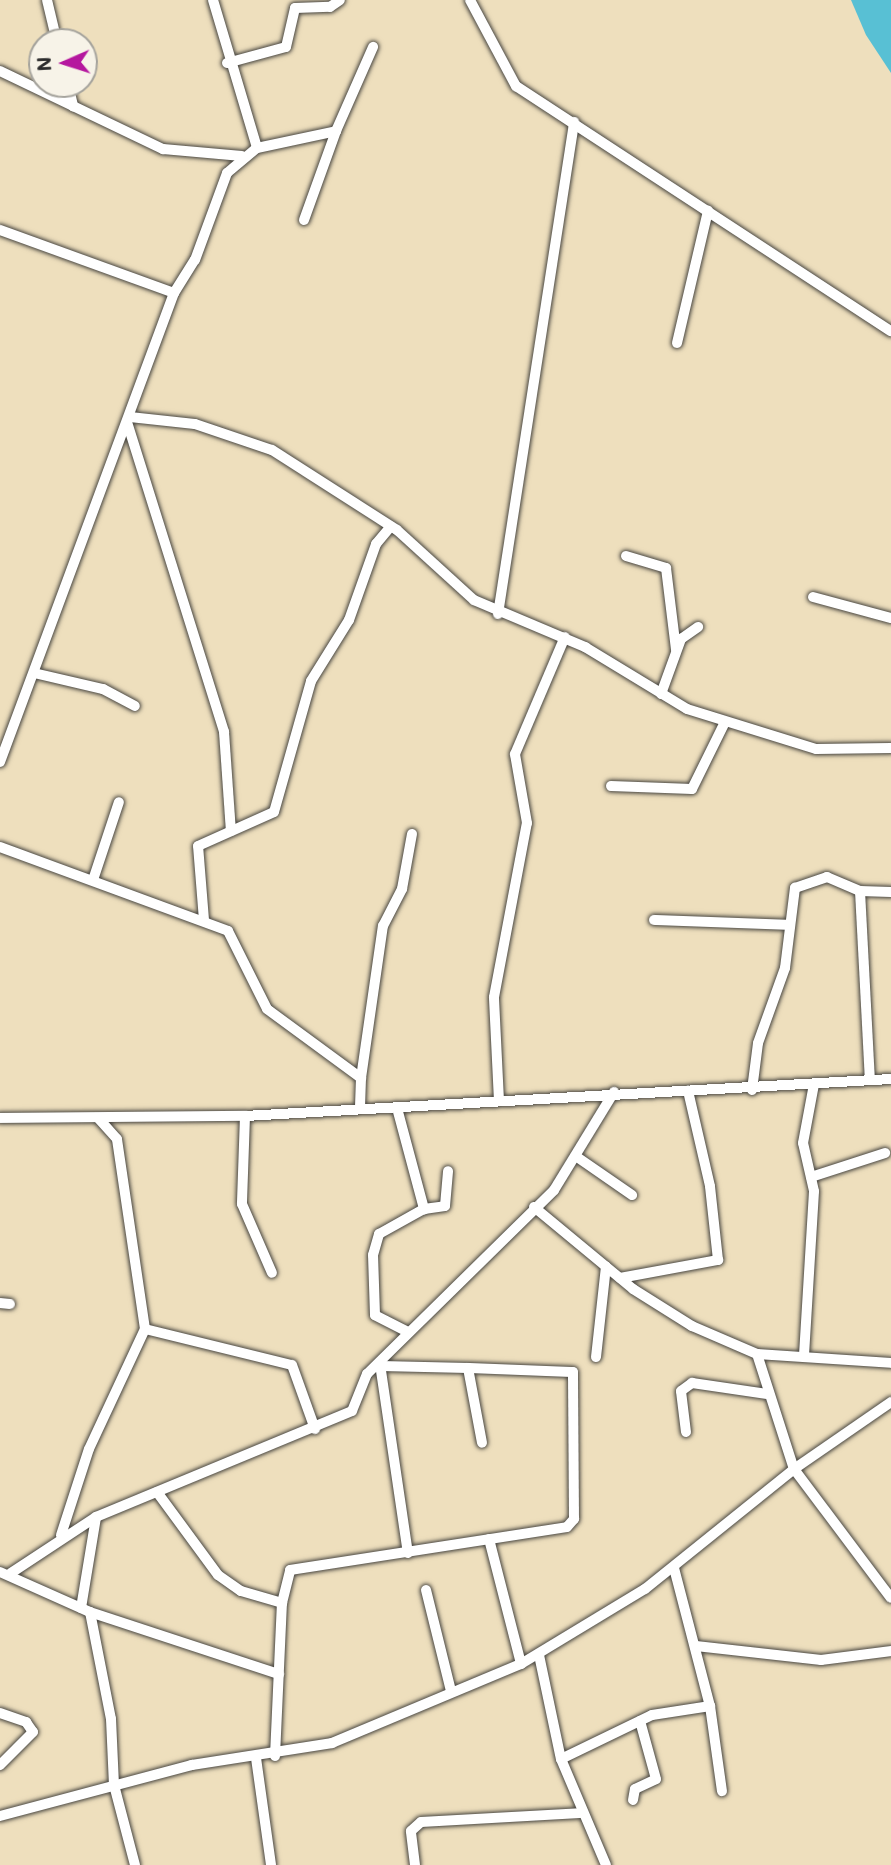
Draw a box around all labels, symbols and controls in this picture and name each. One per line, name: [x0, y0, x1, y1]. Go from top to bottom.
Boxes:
north arrow: [28, 28, 98, 98]
text: N: [31, 56, 56, 72]

